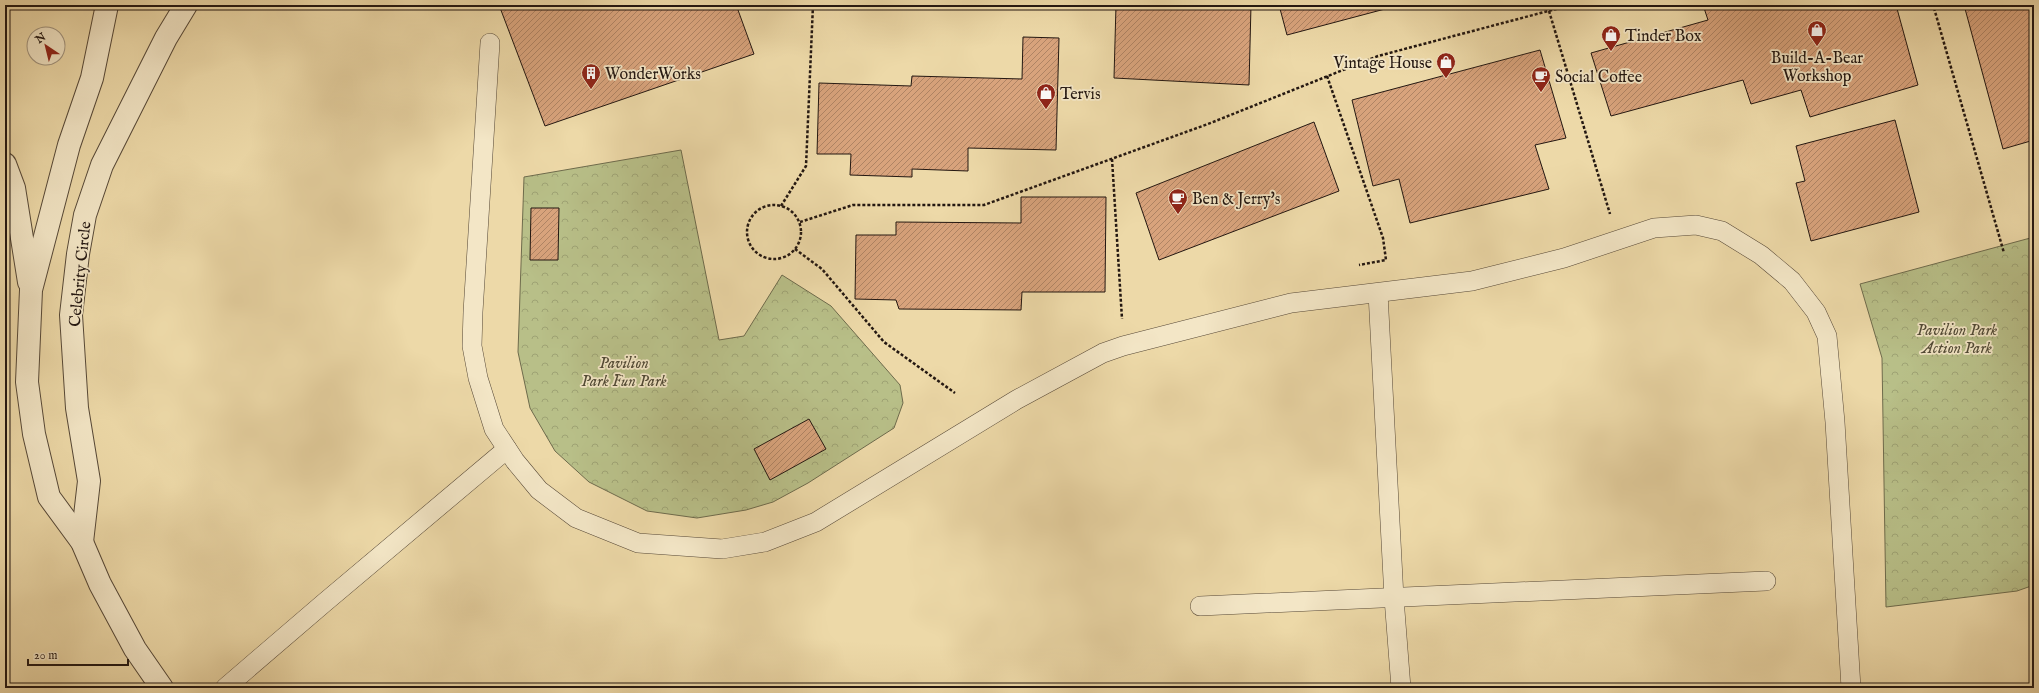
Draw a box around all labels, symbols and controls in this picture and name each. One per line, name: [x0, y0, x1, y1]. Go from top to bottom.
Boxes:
shop icon: Build-A-Bear Workshop: [1806, 19, 1828, 47]
shop icon: Tinder Box: [1600, 24, 1622, 52]
north arrow: [26, 26, 66, 66]
place label: Tinder Box: [1625, 27, 1702, 47]
text: N: [32, 30, 49, 48]
place label: Build-A-Bear Workshop: [1771, 49, 1863, 87]
shop icon: Vintage House: [1435, 51, 1457, 79]
place label: Vintage House: [1333, 54, 1432, 74]
building icon: WonderWorks: [580, 62, 602, 90]
place label: WonderWorks: [605, 65, 701, 85]
cafe icon: Social Coffee: [1530, 65, 1552, 93]
place label: Social Coffee: [1555, 68, 1642, 88]
shop icon: Tervis: [1035, 82, 1057, 110]
place label: Tervis: [1060, 85, 1101, 105]
cafe icon: Ben & Jerry's: [1167, 187, 1189, 215]
place label: Ben & Jerry's: [1192, 190, 1281, 210]
street label: Celebrity Circle: [66, 220, 96, 328]
park label: Pavilion Park Action Park: [1917, 321, 1998, 359]
park label: Pavilion Park Fun Park: [581, 354, 667, 392]
scale bar: [28, 641, 128, 667]
text: 20 m: [34, 648, 57, 663]

